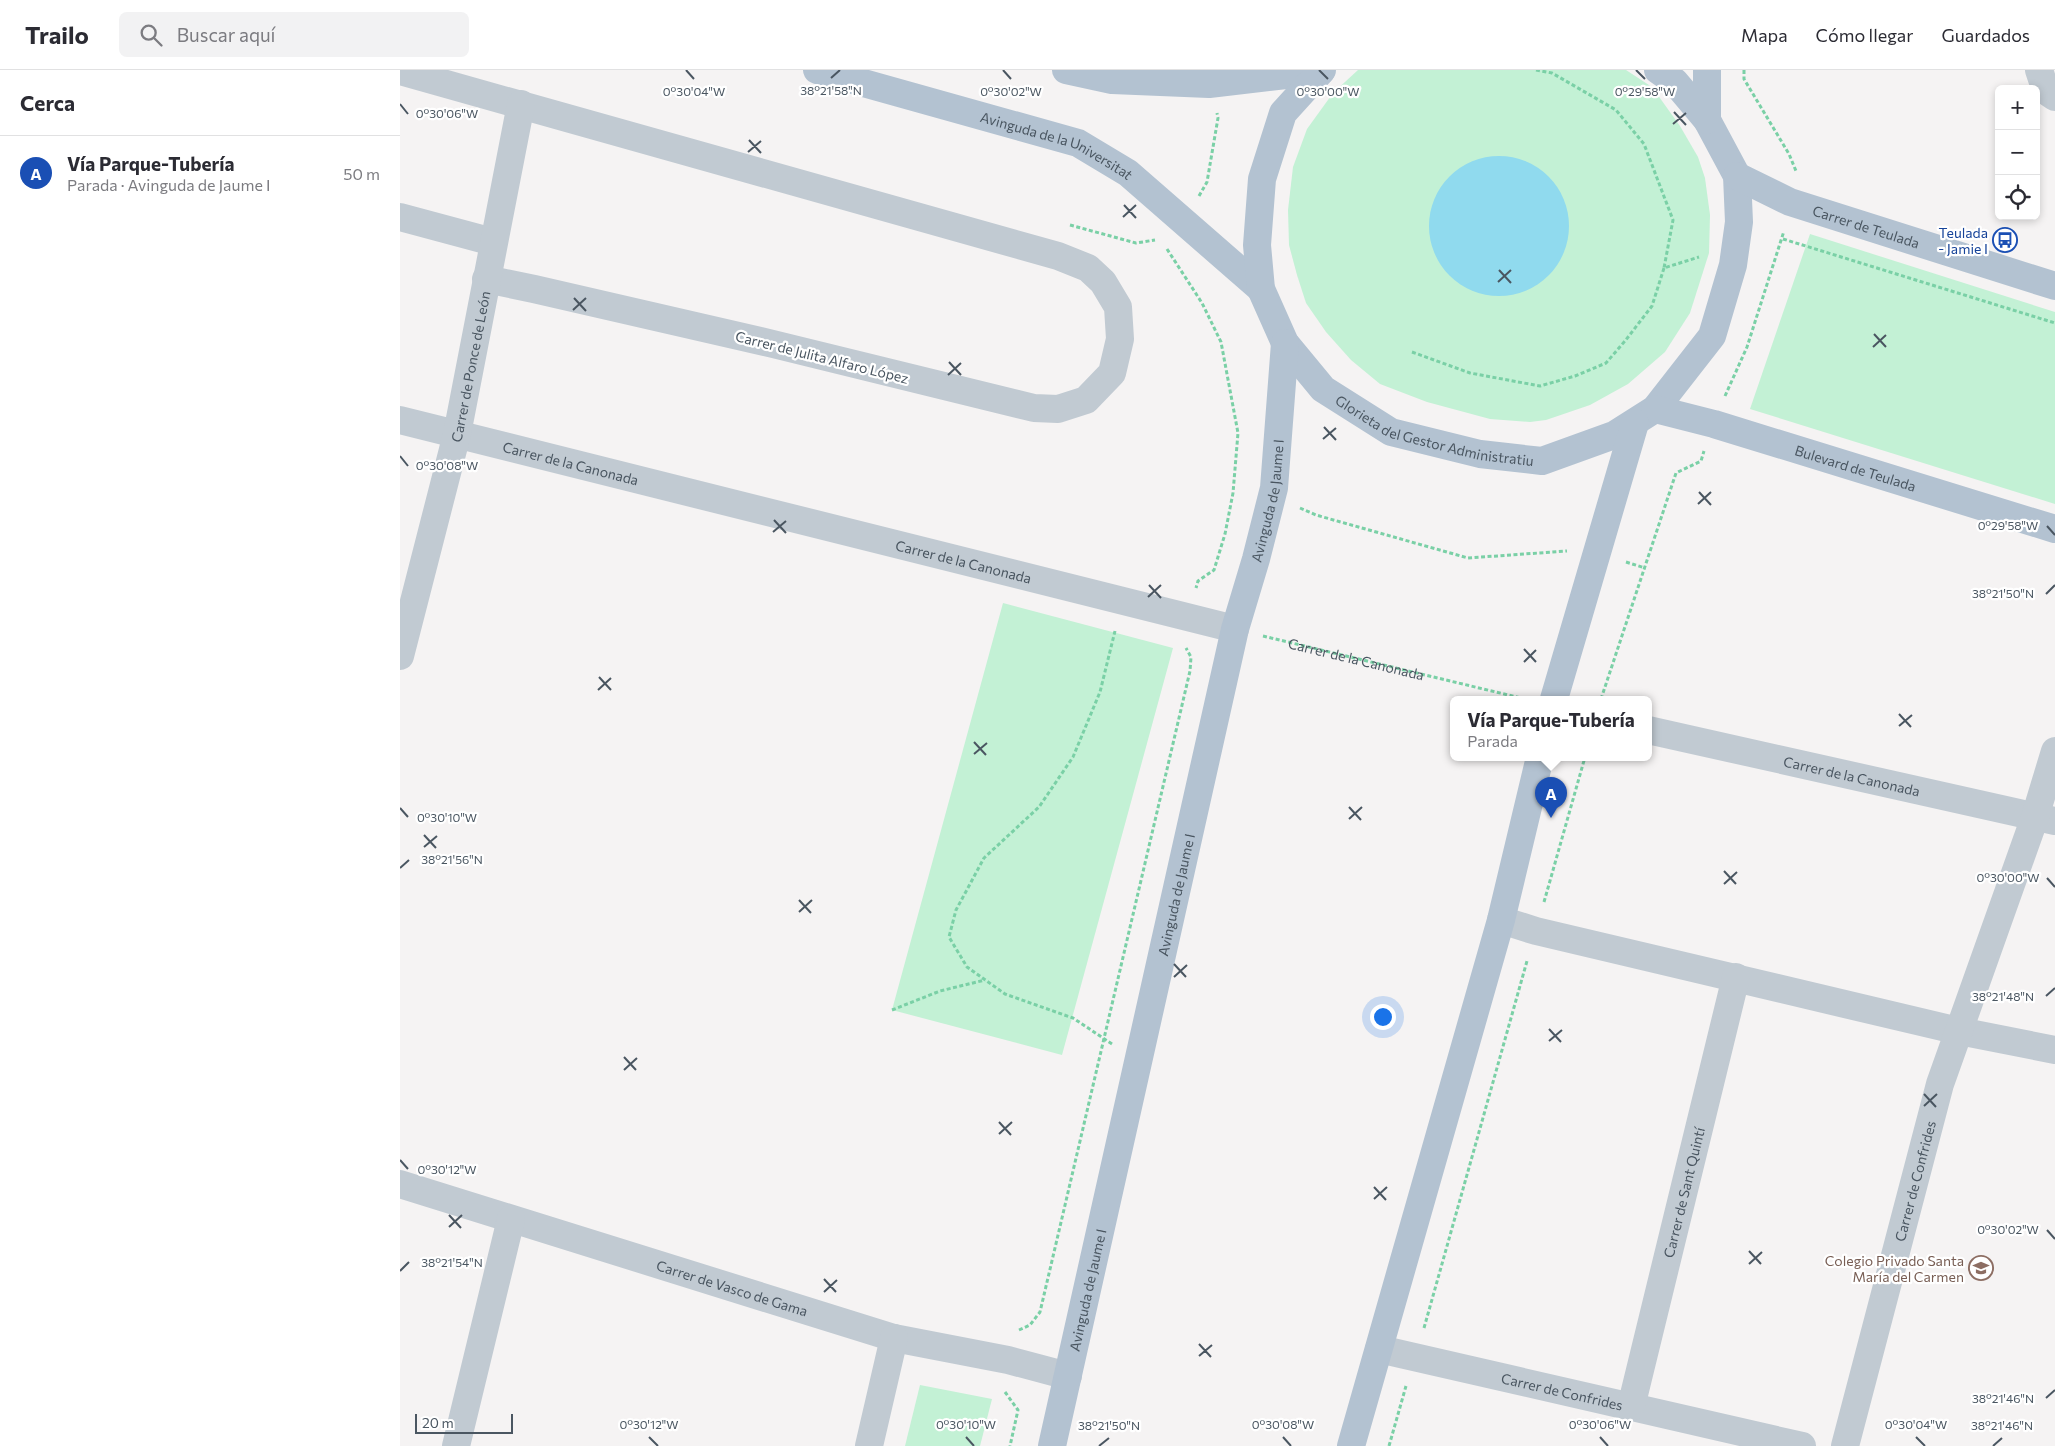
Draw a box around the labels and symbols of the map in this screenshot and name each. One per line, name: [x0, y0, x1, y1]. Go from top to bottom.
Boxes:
text: 38°21'58"N: [800, 83, 862, 97]
text: 0°30'04"W: [663, 84, 725, 98]
text: 0°30'02"W: [980, 84, 1042, 98]
text: 0°30'00"W: [1297, 84, 1359, 98]
text: 0°29'58"W: [1615, 84, 1675, 98]
text: 0°30'06"W: [416, 106, 478, 120]
street label: Avinguda de la Universitat: [979, 108, 1137, 183]
street label: Carrer de Teulada: [1811, 201, 1922, 251]
place label: Teulada - Jamie I: [1938, 224, 1988, 257]
bus stop icon: Teulada - Jamie I: [1992, 227, 2018, 253]
street label: Carrer de Ponce de León: [447, 289, 493, 444]
street label: Carrer de Julita Alfaro López: [734, 327, 910, 387]
street label: Glorieta del Gestor Administratiu: [1333, 391, 1535, 469]
street label: Carrer de la Canonada: [501, 438, 640, 488]
street label: Avinguda de Jaume I: [1247, 439, 1286, 564]
street label: Bulevard de Teulada: [1793, 441, 1918, 494]
text: 0°30'08"W: [416, 458, 478, 472]
text: 0°29'58"W: [1978, 518, 2038, 532]
street label: Carrer de la Canonada: [894, 536, 1033, 586]
text: 38°21'50"N: [1972, 586, 2034, 600]
street label: Carrer de la Canonada: [1287, 634, 1426, 683]
street label: Carrer de la Canonada: [1782, 752, 1922, 799]
pin: A: [1535, 777, 1567, 818]
text: 0°30'10"W: [417, 810, 477, 824]
street label: Avinguda de Jaume I: [1154, 832, 1197, 958]
text: 38°21'56"N: [421, 852, 483, 866]
text: 0°30'00"W: [1977, 870, 2039, 884]
text: 38°21'48"N: [1972, 989, 2034, 1003]
your location: [1370, 1004, 1396, 1030]
street label: Carrer de Confrides: [1891, 1119, 1939, 1243]
street label: Carrer de Sant Quintí: [1659, 1125, 1708, 1259]
text: 0°30'12"W: [417, 1162, 477, 1176]
text: 0°30'02"W: [1977, 1222, 2039, 1236]
street label: Avinguda de Jaume I: [1065, 1227, 1109, 1353]
place label: Colegio Privado Santa María del Carmen: [1825, 1252, 1964, 1285]
text: 38°21'54"N: [421, 1255, 483, 1269]
school or university icon: Colegio Privado Santa María del Carmen: [1968, 1255, 1994, 1281]
street label: Carrer de Vasco de Gama: [654, 1256, 810, 1319]
street label: Carrer de Confrides: [1500, 1369, 1625, 1413]
text: 38°21'46"N: [1972, 1391, 2034, 1405]
scale bar: [415, 1411, 512, 1434]
text: 0°30'12"W: [619, 1417, 679, 1431]
text: 0°30'10"W: [936, 1417, 996, 1431]
text: 0°30'08"W: [1252, 1417, 1314, 1431]
text: 0°30'06"W: [1569, 1417, 1631, 1431]
text: 0°30'04"W: [1885, 1417, 1947, 1431]
text: 38°21'50"N: [1078, 1418, 1140, 1432]
text: 38°21'46"N: [1971, 1418, 2033, 1432]

